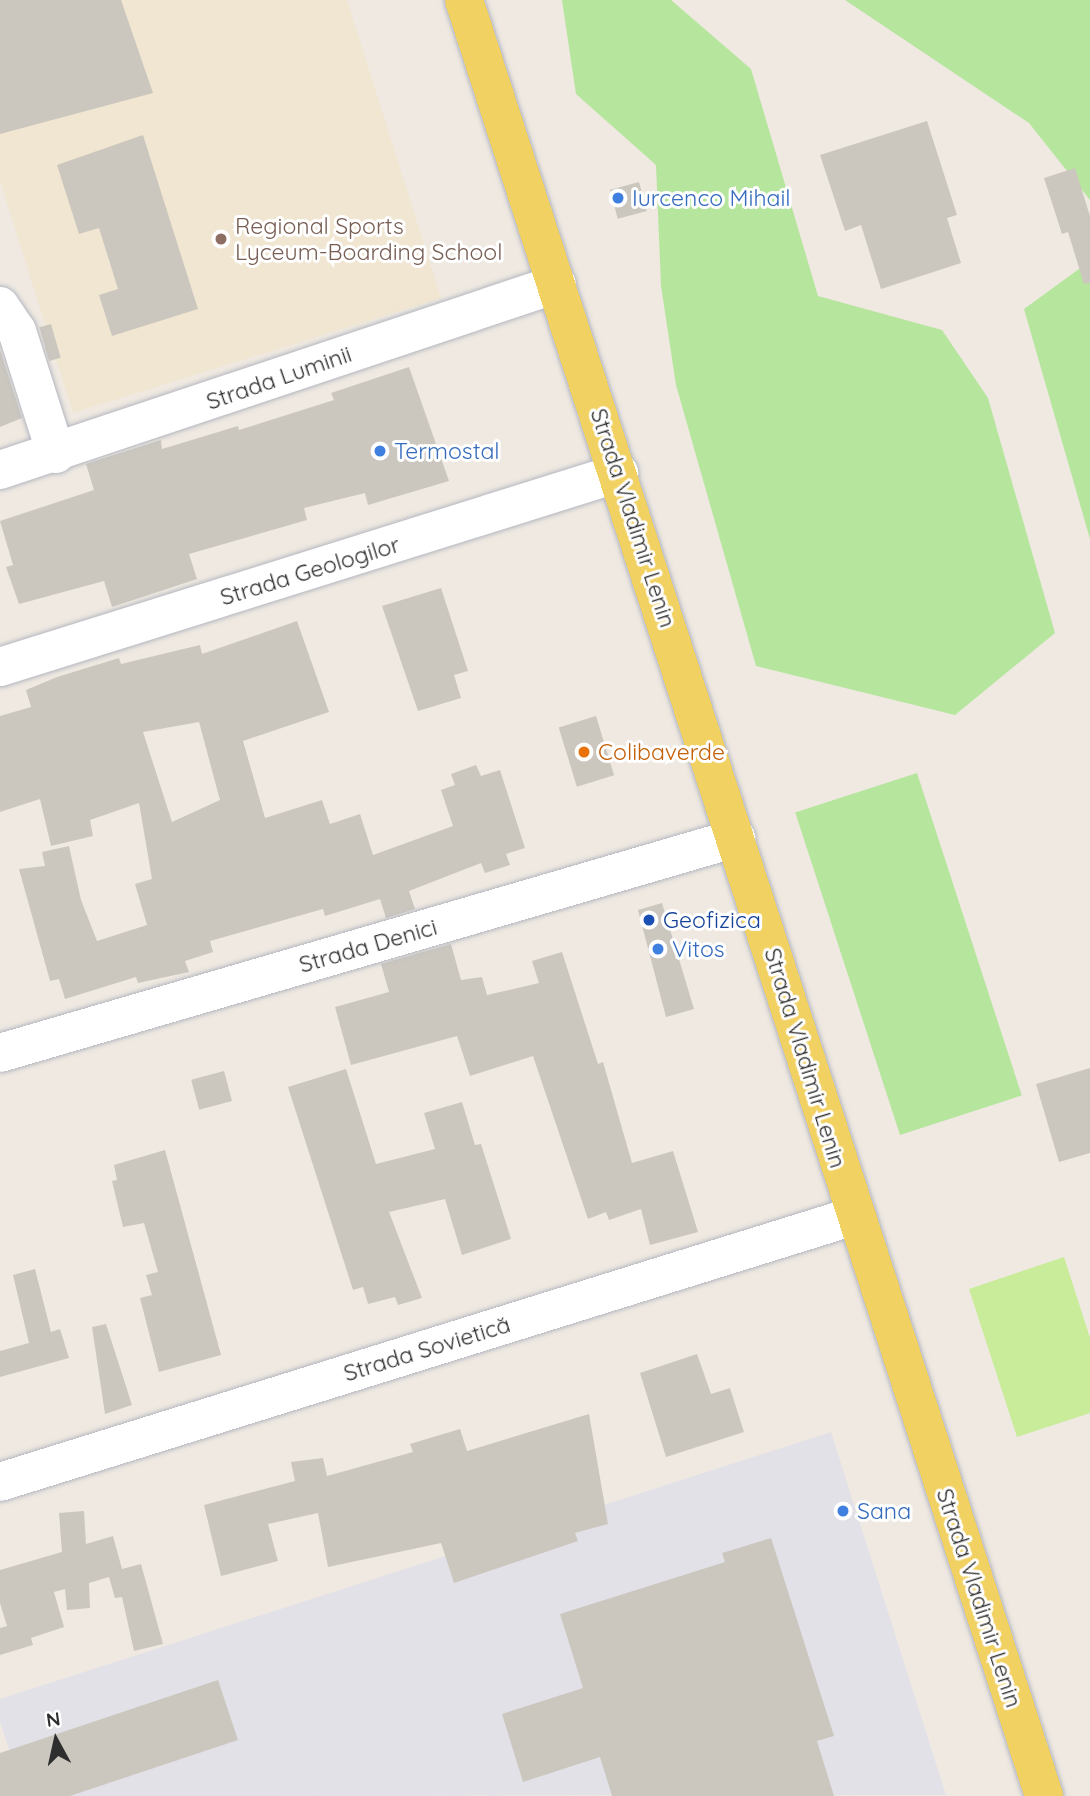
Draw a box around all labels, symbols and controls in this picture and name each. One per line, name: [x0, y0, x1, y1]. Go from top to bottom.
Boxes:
place label: Iurcenco Mihail: [632, 184, 791, 212]
marker: Iurcenco Mihail: [610, 190, 626, 206]
place label: Regional Sports Lyceum-Boarding School: [235, 212, 503, 266]
marker: Regional Sports Lyceum-Boarding School: [213, 231, 229, 247]
street label: Strada Luminii: [203, 340, 355, 416]
street label: Strada Vladimir Lenin: [585, 405, 681, 631]
place label: Termostal: [394, 437, 500, 465]
marker: Termostal: [372, 443, 388, 459]
street label: Strada Geologilor: [217, 531, 403, 611]
place label: Colibaverde: [598, 738, 725, 766]
marker: Colibaverde: [576, 744, 592, 760]
place label: Geofizica: [663, 906, 761, 934]
marker: Geofizica: [641, 912, 657, 928]
street label: Strada Denici: [296, 913, 440, 979]
place label: Vitos: [672, 935, 725, 963]
marker: Vitos: [650, 941, 666, 957]
street label: Strada Vladimir Lenin: [758, 945, 852, 1171]
street label: Strada Sovietică: [340, 1311, 514, 1387]
street label: Strada Vladimir Lenin: [931, 1485, 1027, 1711]
place label: Sana: [857, 1497, 911, 1525]
marker: Sana: [835, 1503, 851, 1519]
north arrow: [21, 1705, 91, 1775]
text: N: [44, 1706, 62, 1732]

